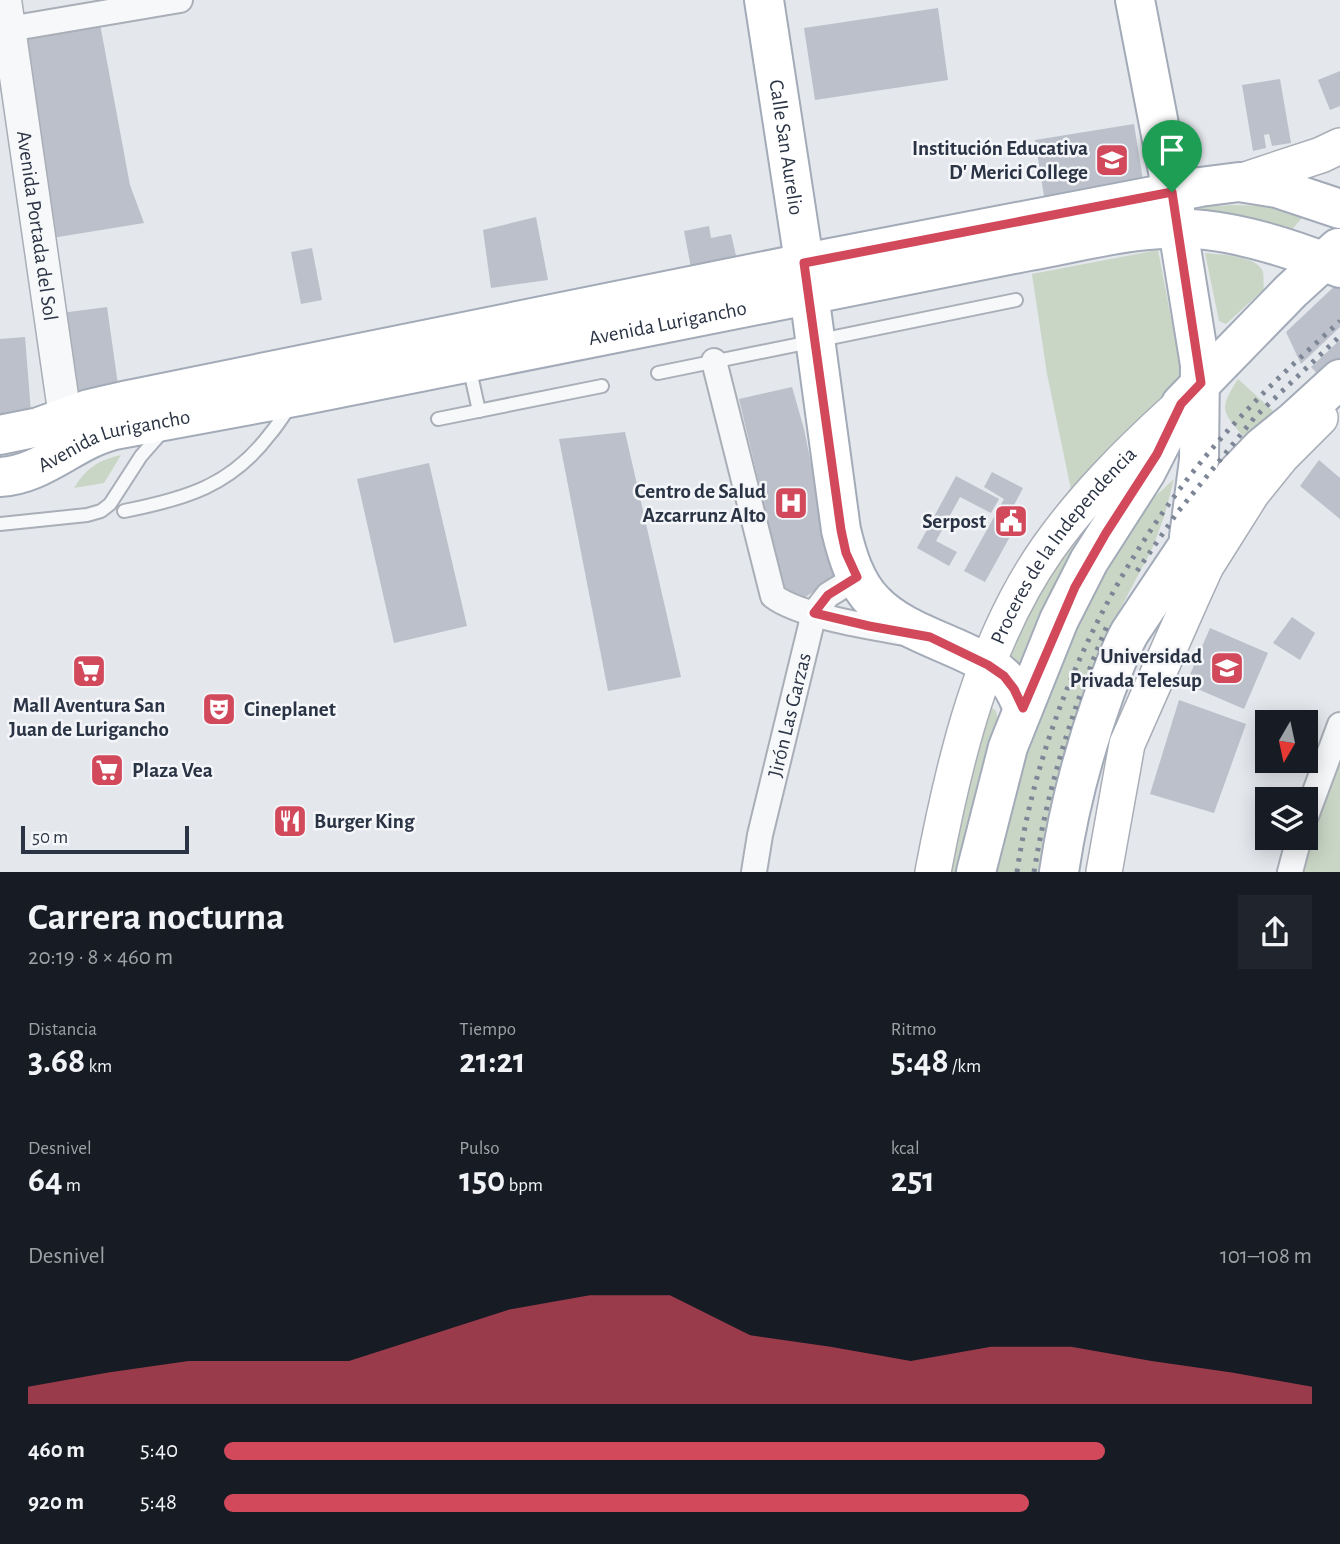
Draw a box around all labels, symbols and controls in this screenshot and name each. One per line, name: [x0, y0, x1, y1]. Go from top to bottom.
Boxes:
street label: Calle San Aurelio: [766, 78, 807, 216]
pin: [1142, 120, 1202, 192]
street label: Avenida Portada del Sol: [13, 129, 61, 322]
icon: arrive: [1153, 131, 1191, 169]
place label: Institución Educativa D' Merici College: [912, 138, 1088, 183]
school or university icon: Institución Educativa D' Merici College: [1093, 141, 1131, 179]
street label: Avenida Lurigancho: [587, 297, 748, 349]
street label: Avenida Lurigancho: [34, 406, 192, 476]
street label: Proceres de la Independencia: [986, 442, 1140, 647]
place label: Centro de Salud Azcarrunz Alto: [635, 481, 766, 526]
hospital icon: Centro de Salud Azcarrunz Alto: [772, 484, 810, 522]
public building icon: Serpost: [992, 502, 1030, 540]
place label: Serpost: [922, 511, 986, 532]
place label: Universidad Privada Telesup: [1070, 646, 1202, 691]
school or university icon: Universidad Privada Telesup: [1208, 649, 1246, 687]
street label: Jirón Las Garzas: [764, 651, 814, 779]
supermarket icon: Mall Aventura San Juan de Lurigancho: [70, 652, 108, 690]
theatre icon: Cineplanet: [200, 690, 238, 728]
place label: Mall Aventura San Juan de Lurigancho: [9, 695, 169, 740]
place label: Cineplanet: [244, 699, 336, 720]
north arrow: [1255, 710, 1318, 774]
map controls: [1255, 710, 1318, 850]
supermarket icon: Plaza Vea: [88, 751, 126, 789]
place label: Plaza Vea: [132, 760, 213, 781]
button: layers: [1255, 787, 1318, 850]
restaurant icon: Burger King: [271, 802, 309, 840]
place label: Burger King: [314, 811, 415, 832]
scale bar: [21, 823, 189, 855]
text: 50 m: [32, 828, 68, 847]
button: share: [1238, 895, 1312, 969]
text: Carrera nocturna: [28, 899, 285, 937]
text: 20:19 · 8 × 460 m: [28, 946, 173, 969]
text: Distancia: [28, 1020, 97, 1039]
text: Tiempo: [459, 1020, 516, 1039]
text: Ritmo: [891, 1020, 936, 1039]
text: 3.68: [28, 1044, 85, 1079]
text: 21:21: [459, 1044, 526, 1079]
text: 5:48: [891, 1044, 949, 1079]
text: km: [85, 1057, 112, 1076]
text: /km: [949, 1057, 981, 1076]
text: Desnivel: [28, 1139, 92, 1158]
text: Pulso: [459, 1139, 500, 1158]
text: kcal: [891, 1139, 920, 1158]
text: 64: [28, 1163, 63, 1198]
text: 150: [459, 1163, 505, 1198]
text: 251: [891, 1163, 935, 1198]
text: m: [63, 1176, 81, 1195]
text: bpm: [505, 1176, 543, 1195]
text: Desnivel: [28, 1245, 105, 1268]
text: 101–108 m: [1220, 1245, 1312, 1268]
text: 460 m: [28, 1439, 85, 1462]
text: 5:40: [140, 1439, 178, 1462]
text: 920 m: [28, 1491, 84, 1514]
text: 5:48: [140, 1491, 177, 1514]

